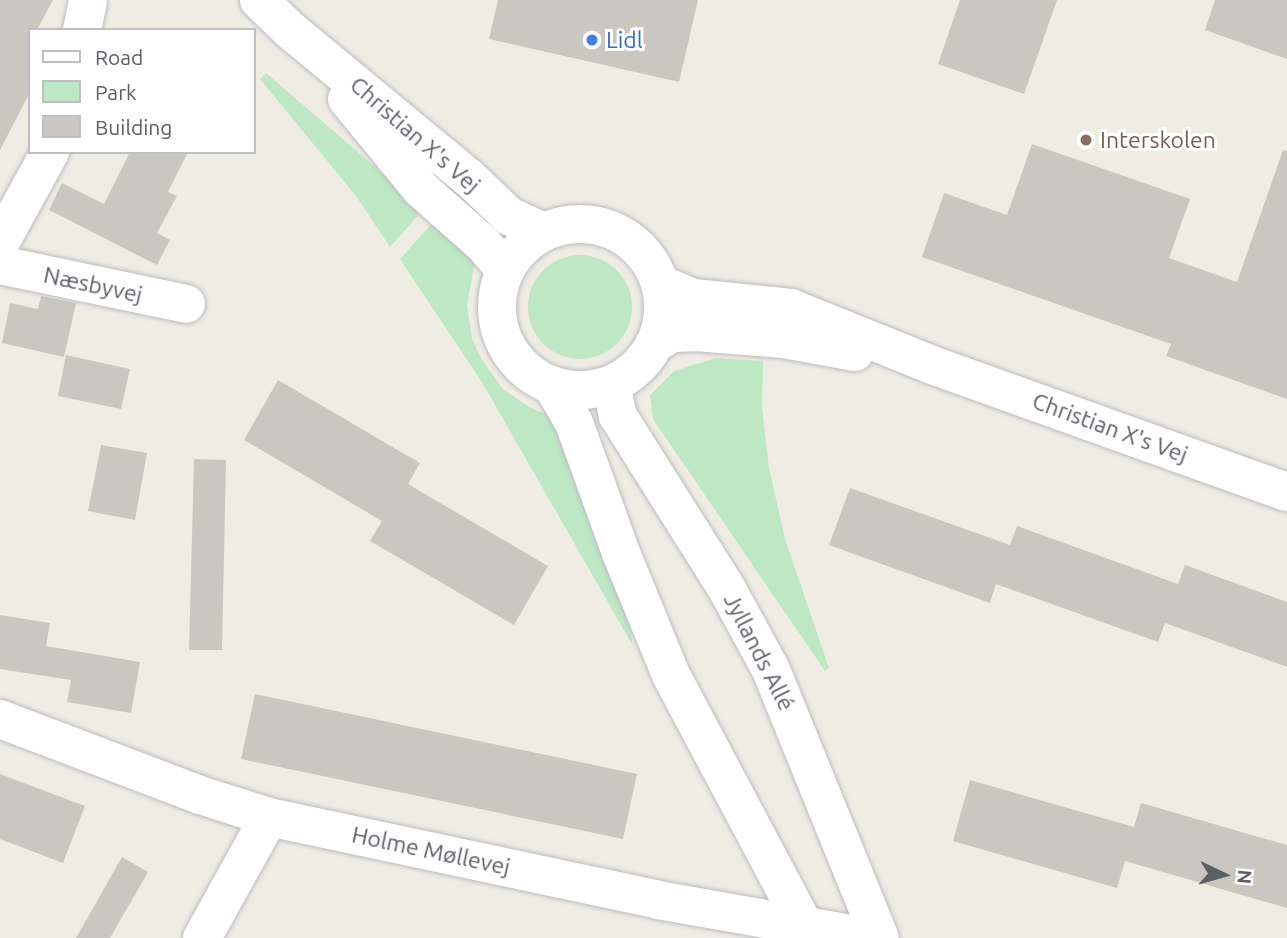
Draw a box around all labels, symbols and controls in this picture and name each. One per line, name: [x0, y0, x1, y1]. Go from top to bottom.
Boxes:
place label: Lidl: [606, 26, 643, 54]
legend: [28, 28, 256, 154]
marker: Lidl: [584, 32, 600, 48]
text: Road: [95, 45, 143, 69]
street label: Christian X's Vej: [344, 71, 486, 199]
text: Park: [95, 80, 137, 104]
text: Building: [95, 115, 172, 139]
place label: Interskolen: [1100, 126, 1216, 154]
marker: Interskolen: [1078, 132, 1094, 148]
street label: Næsbyvej: [41, 261, 145, 309]
street label: Christian X's Vej: [1029, 387, 1191, 469]
street label: Jyllands Allé: [718, 589, 800, 715]
street label: Holme Møllevej: [349, 821, 513, 881]
north arrow: [1189, 840, 1259, 910]
text: N: [1233, 869, 1256, 885]

